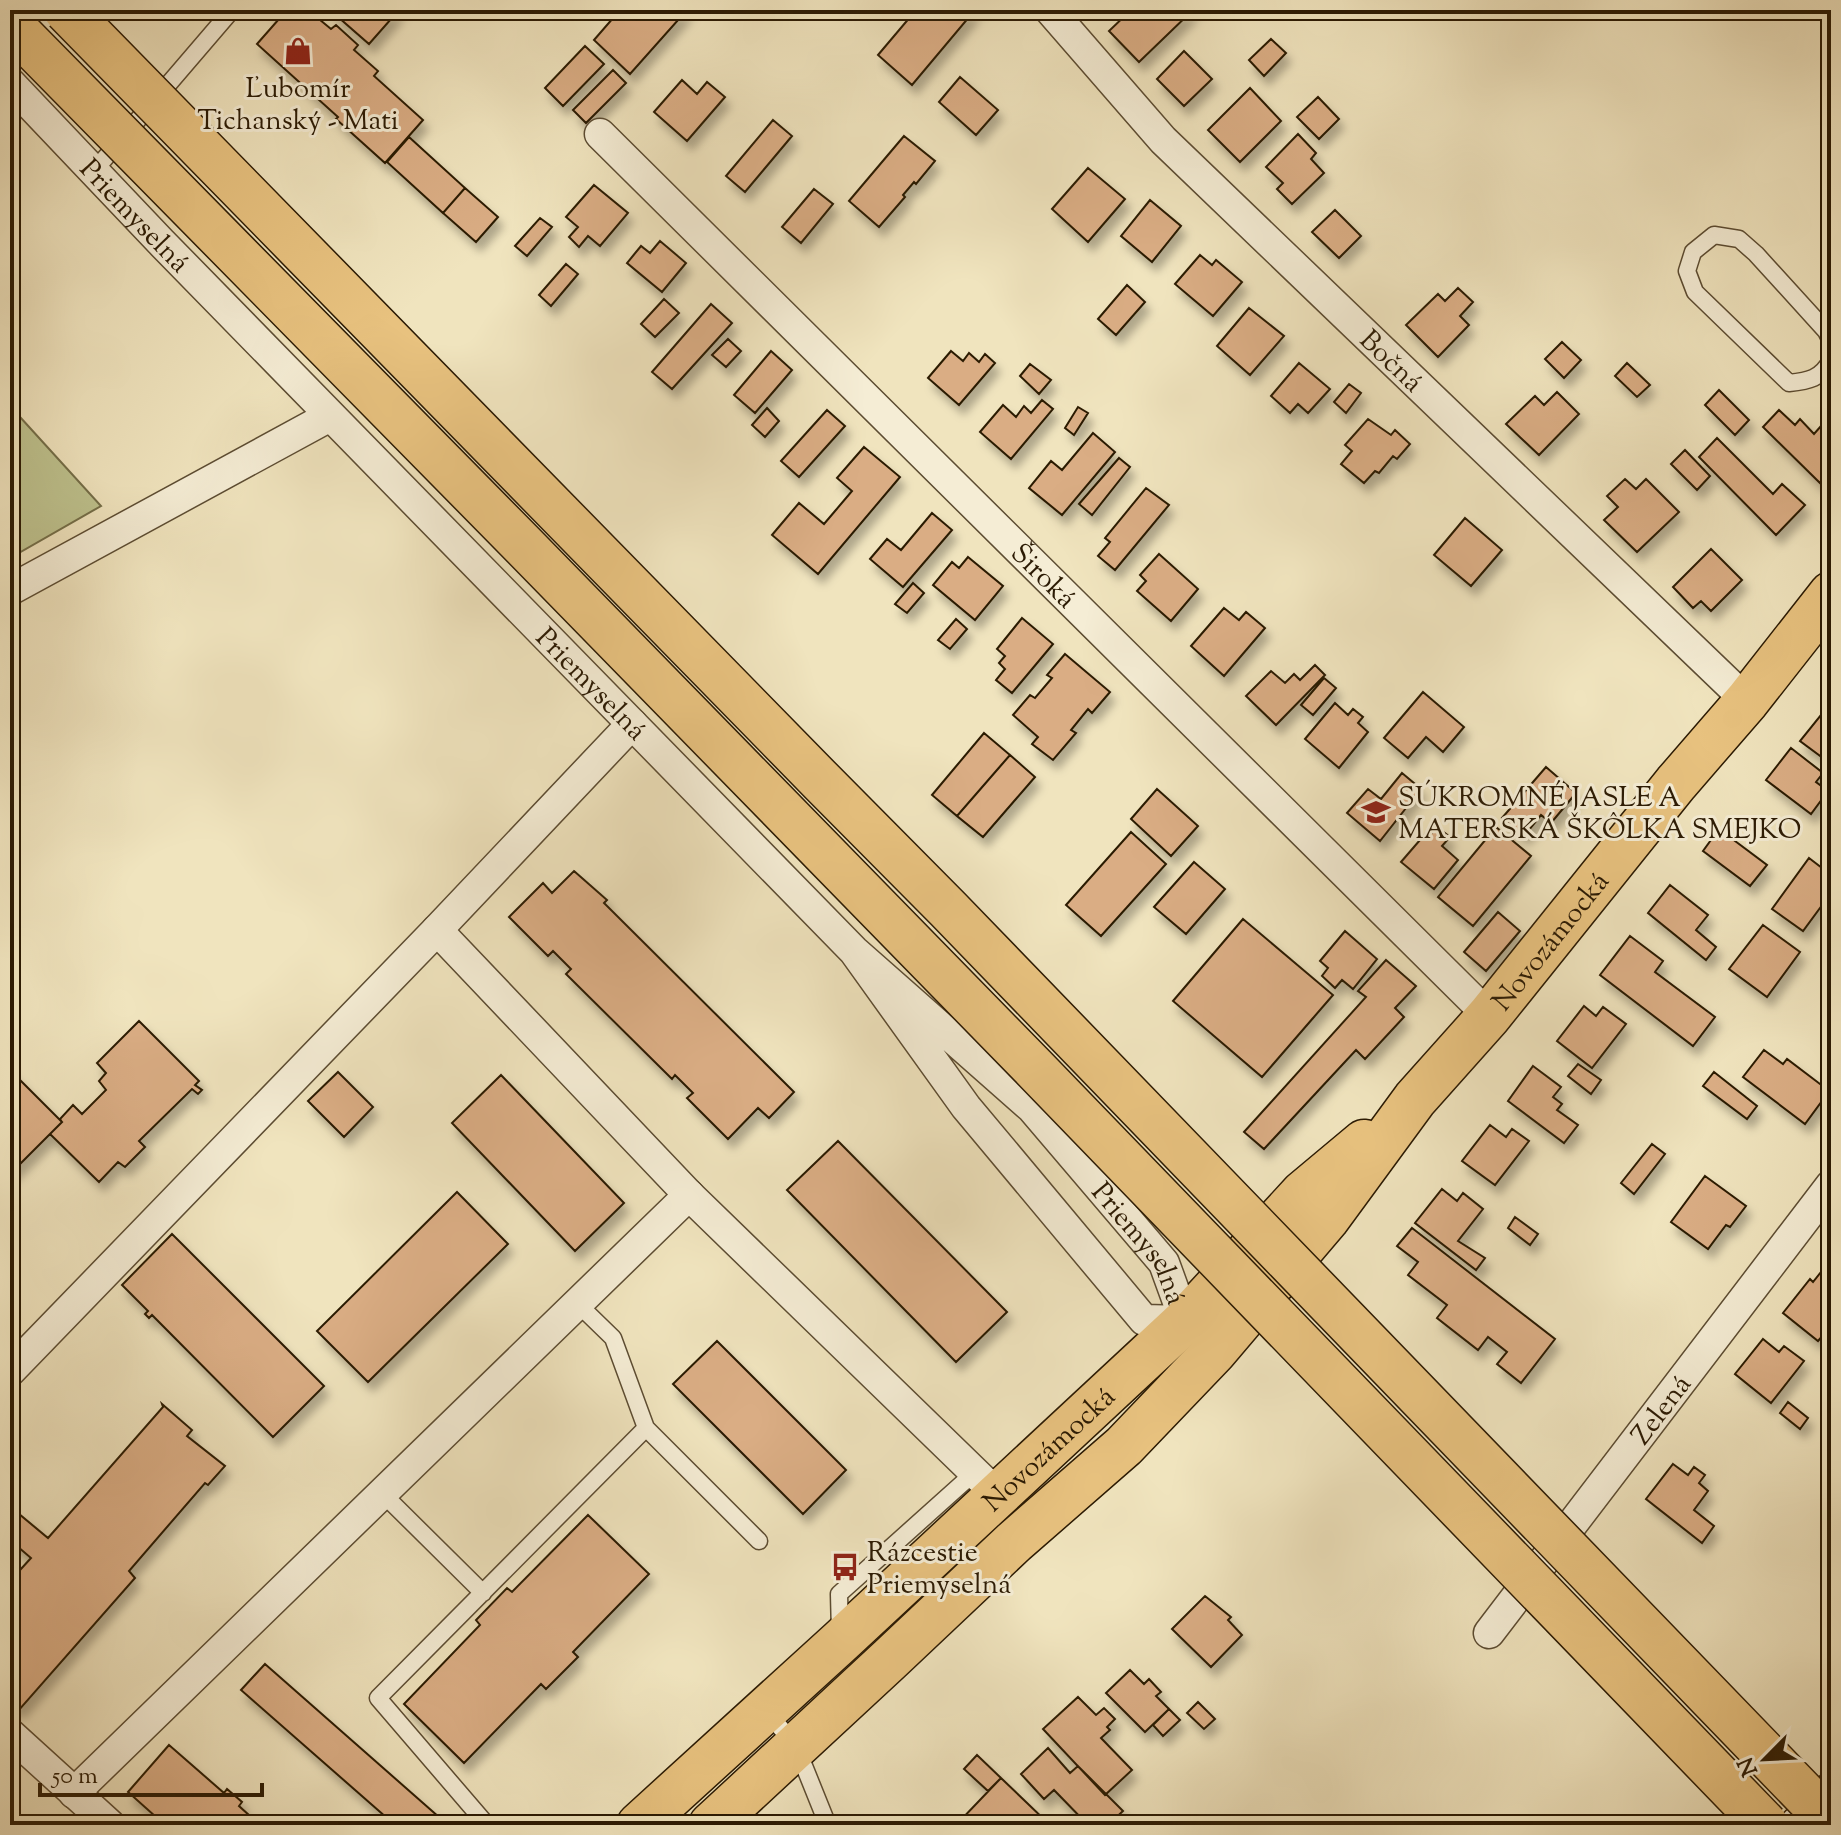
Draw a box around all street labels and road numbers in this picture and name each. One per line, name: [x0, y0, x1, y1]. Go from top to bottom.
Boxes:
street label: Priemyselná: [69, 151, 198, 283]
street label: Bočná: [1349, 322, 1431, 403]
street label: Široká: [1000, 535, 1084, 619]
street label: Priemyselná: [525, 620, 655, 751]
street label: Novozámocká: [1484, 864, 1620, 1021]
street label: Priemyselná: [1080, 1174, 1194, 1311]
street label: Zelená: [1623, 1367, 1702, 1454]
street label: Novozámocká: [975, 1379, 1125, 1522]

